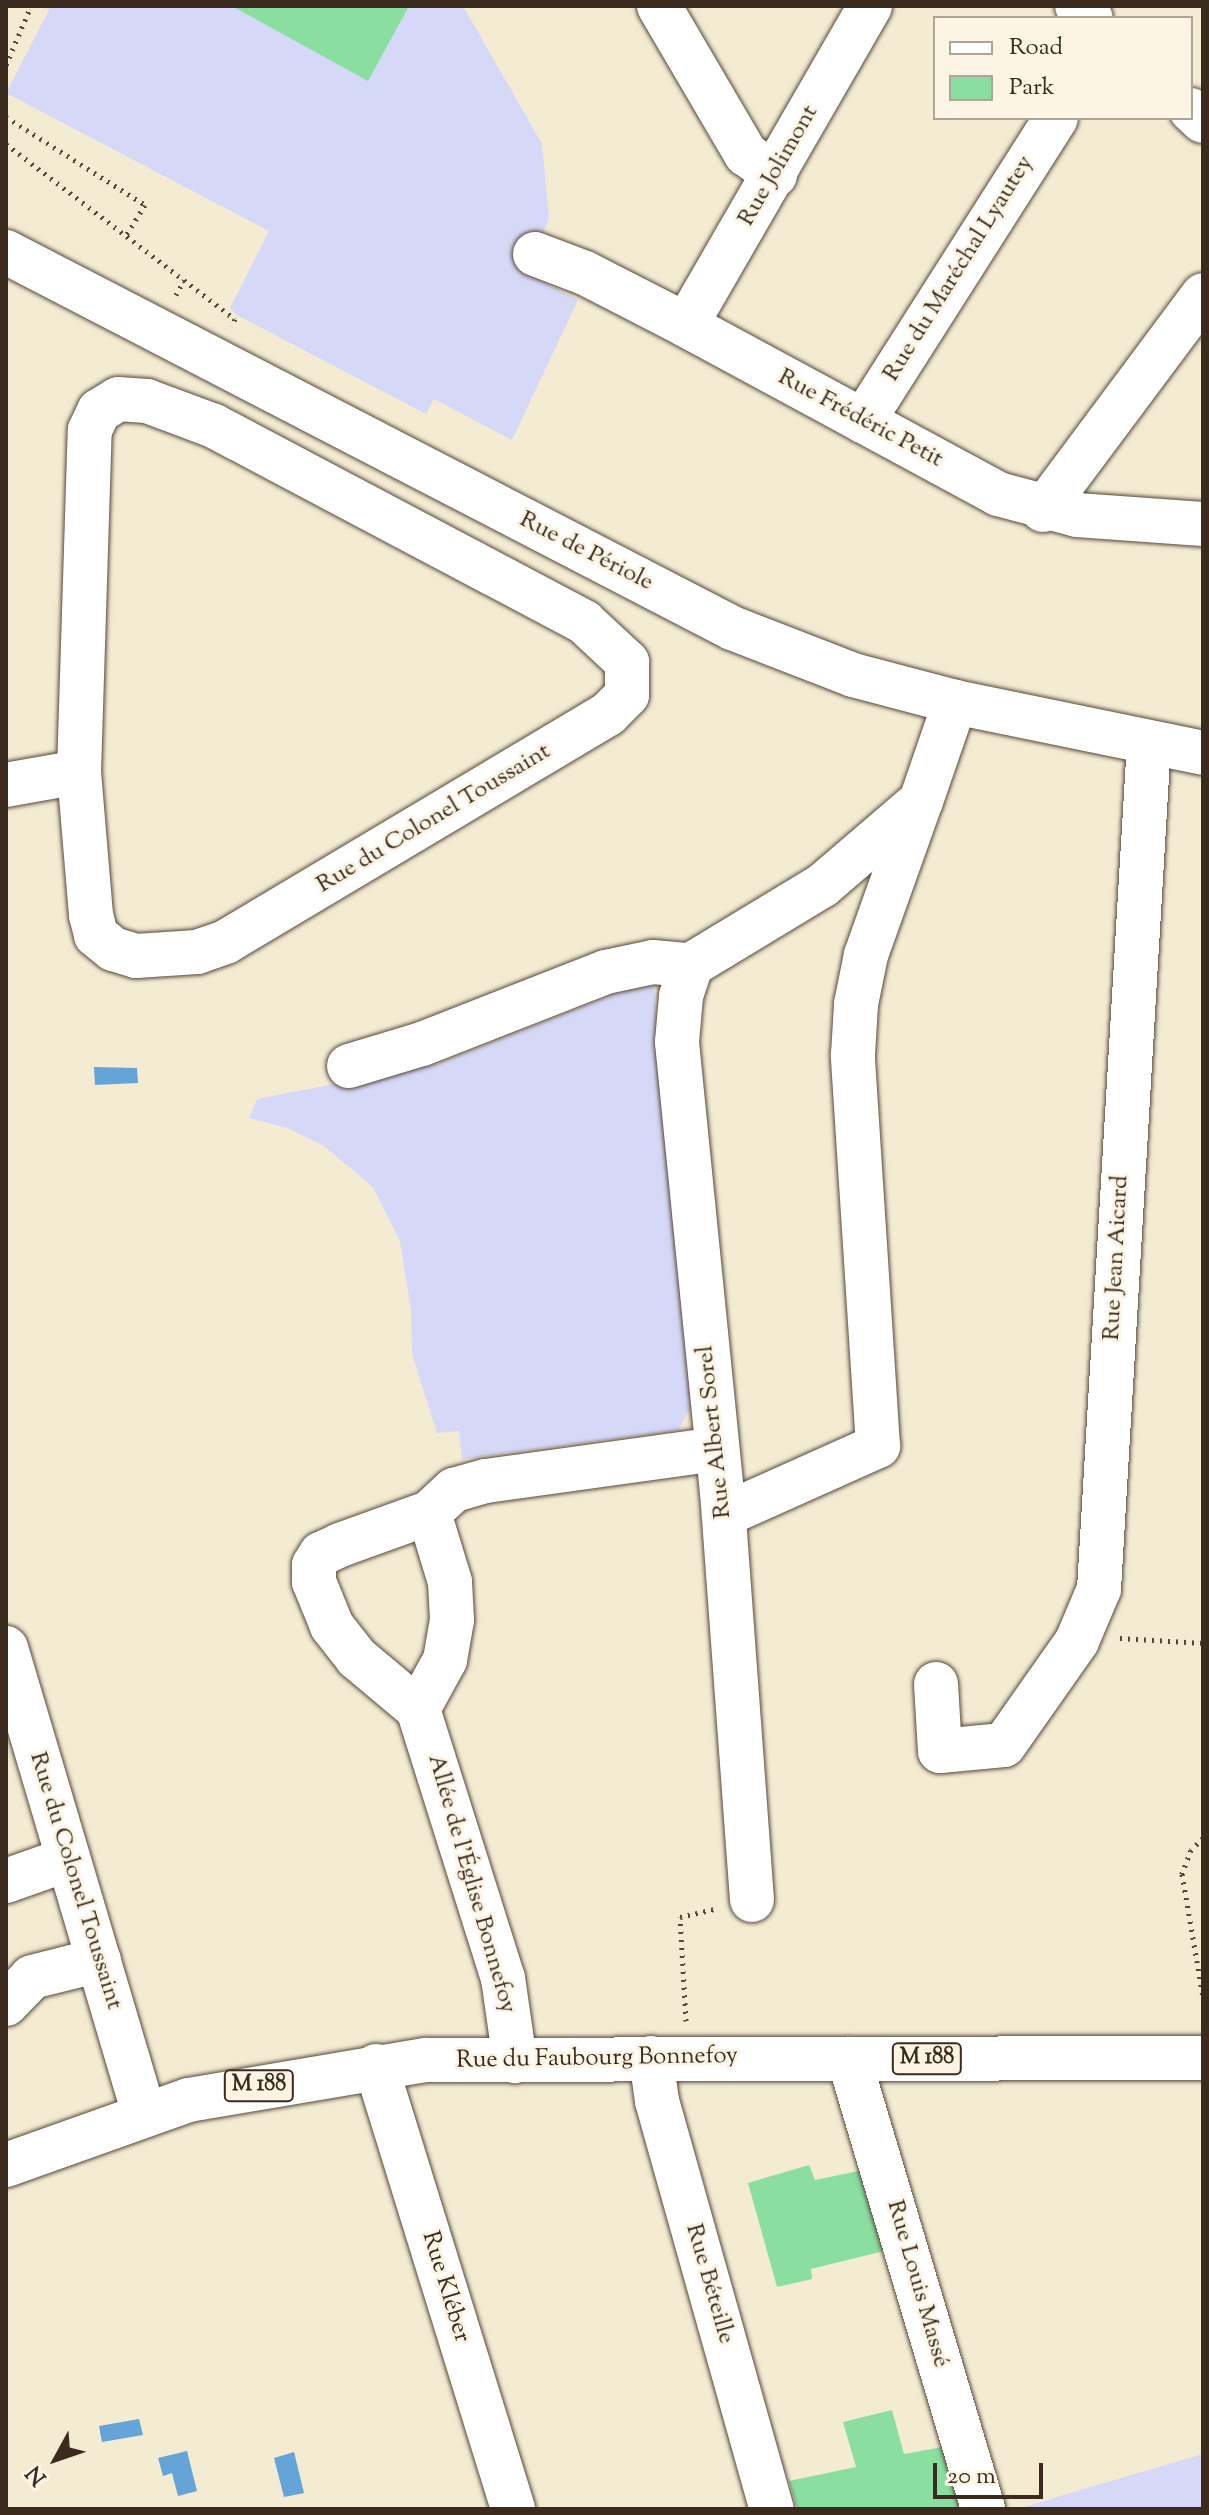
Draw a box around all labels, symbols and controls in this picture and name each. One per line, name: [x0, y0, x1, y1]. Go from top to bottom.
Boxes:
legend: [933, 16, 1193, 120]
text: Road: [1009, 31, 1063, 65]
text: Park: [1009, 71, 1055, 105]
street label: Rue Jolimont: [733, 100, 825, 232]
street label: Rue du Maréchal Lyautey: [878, 151, 1040, 387]
street label: Rue Frédéric Petit: [773, 363, 947, 475]
street label: Rue de Périole: [514, 506, 658, 598]
street label: Rue du Colonel Toussaint: [312, 738, 556, 900]
street label: Rue Jean Aicard: [1098, 1175, 1136, 1341]
street label: Rue Albert Sorel: [692, 1344, 738, 1520]
street label: Rue du Colonel Toussaint: [22, 1749, 128, 2013]
street label: Allée de l'Église Bonnefoy: [420, 1751, 522, 2017]
road number: M 188: [891, 2041, 963, 2077]
street label: Rue du Faubourg Bonnefoy: [456, 2042, 738, 2076]
road number: M 188: [223, 2068, 295, 2104]
street label: Rue Louis Massé: [879, 2197, 955, 2371]
street label: Rue Béteille: [678, 2221, 740, 2347]
street label: Rue Kléber: [414, 2228, 476, 2346]
north arrow: [16, 2419, 96, 2499]
scale bar: [937, 2447, 1047, 2497]
text: N: [20, 2457, 56, 2491]
text: 20 m: [947, 2460, 996, 2494]

